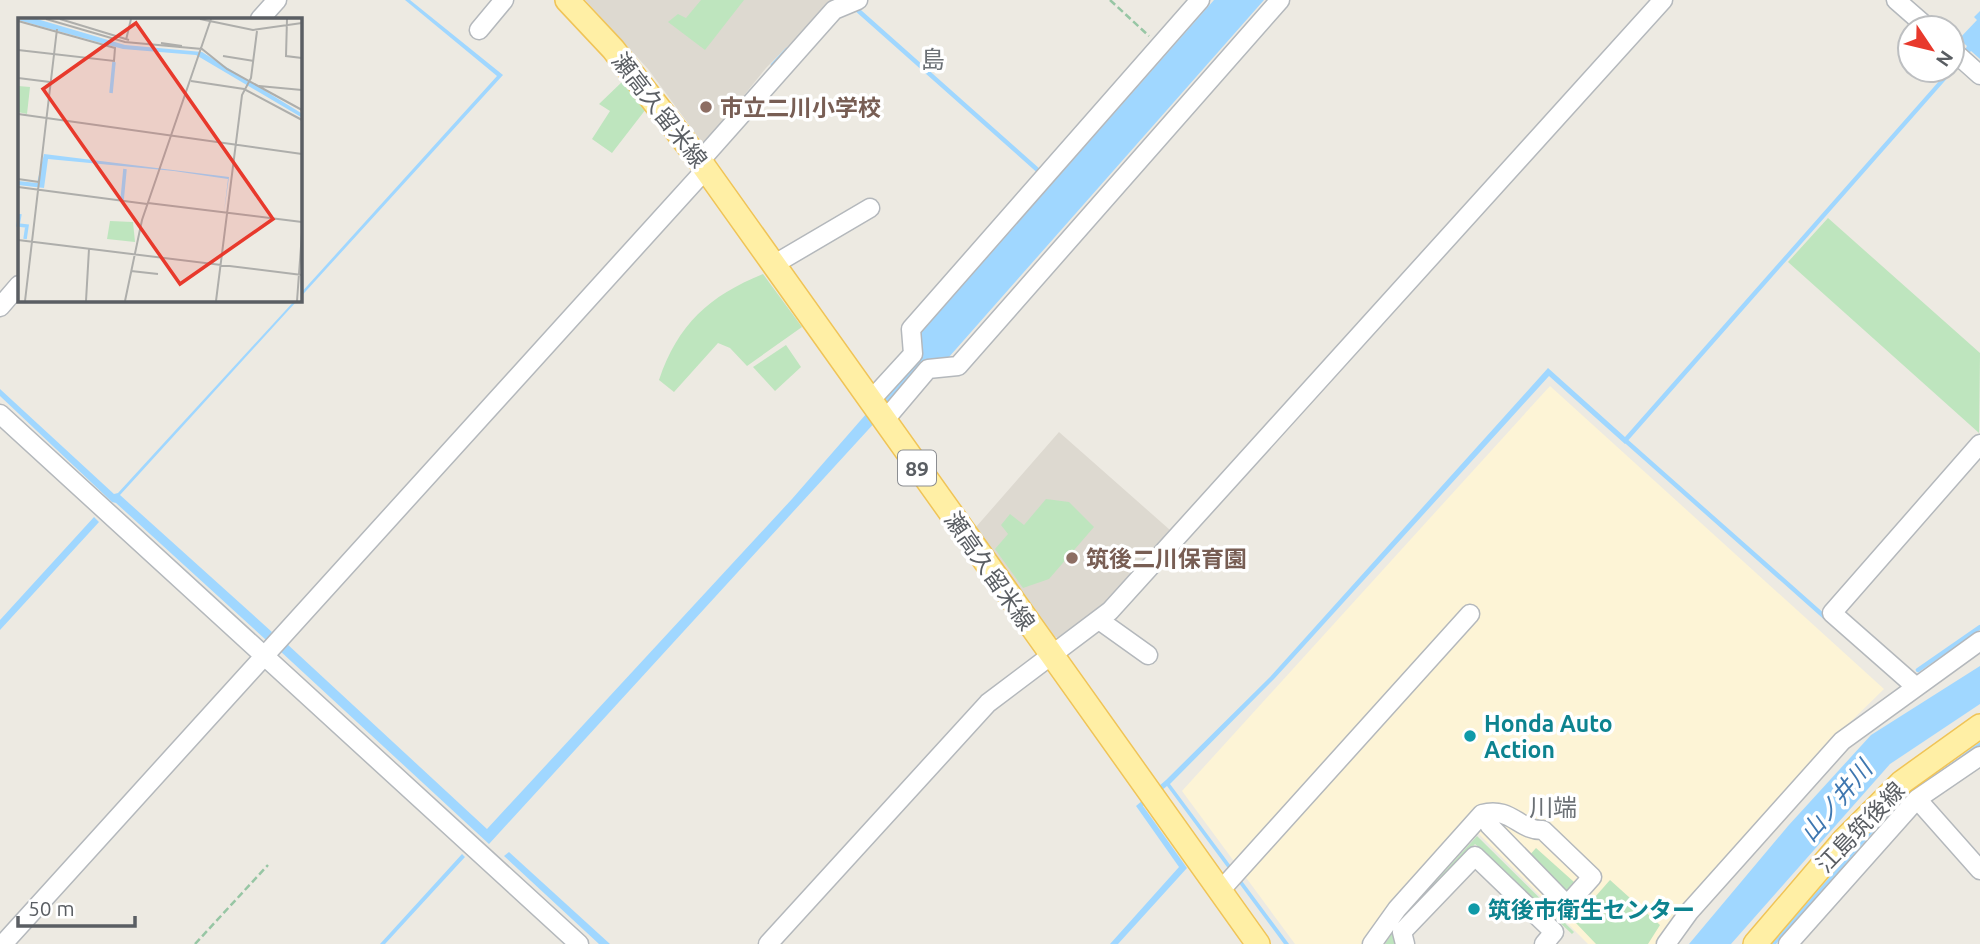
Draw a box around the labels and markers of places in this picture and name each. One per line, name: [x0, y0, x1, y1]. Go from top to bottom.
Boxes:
place label: 市立二川小学校: [720, 95, 881, 120]
marker: 市立二川小学校: [698, 99, 714, 115]
place label: 筑後二川保育園: [1086, 546, 1247, 571]
marker: 筑後二川保育園: [1064, 550, 1080, 566]
place label: Honda Auto Action: [1484, 711, 1613, 762]
marker: Honda Auto Action: [1462, 728, 1478, 744]
place label: 筑後市衛生センター: [1488, 897, 1695, 922]
marker: 筑後市衛生センター: [1466, 901, 1482, 917]

